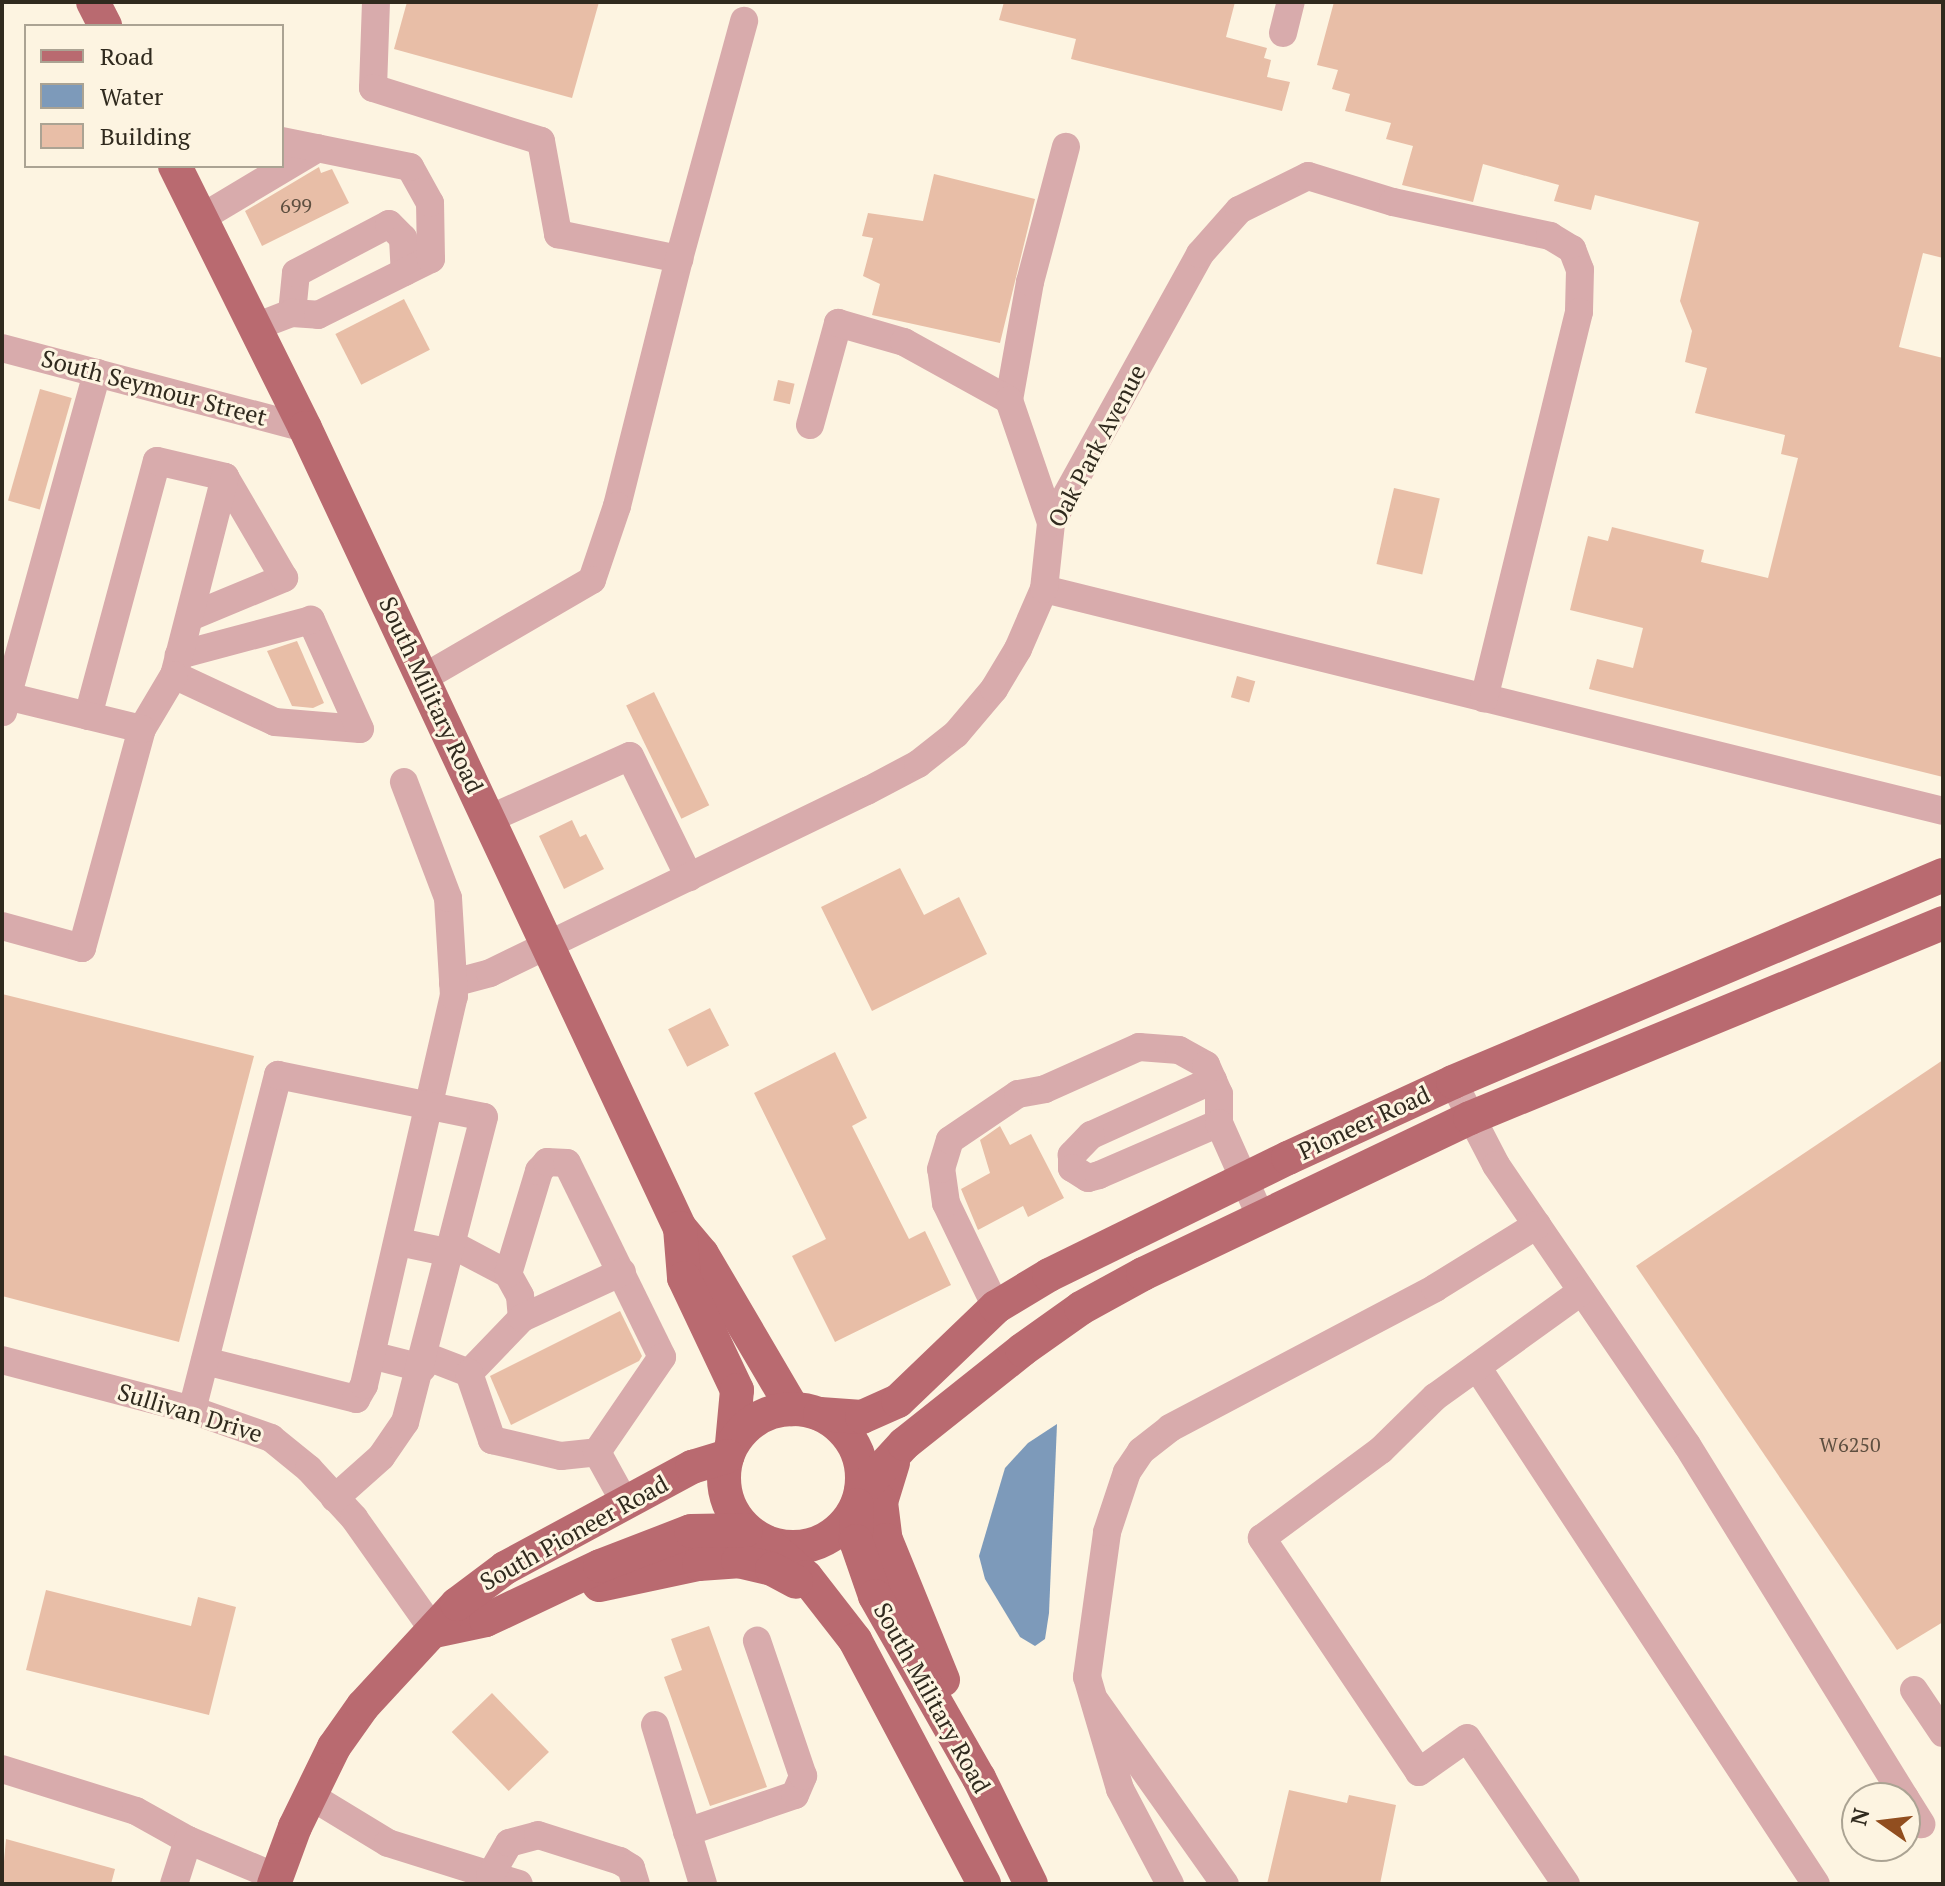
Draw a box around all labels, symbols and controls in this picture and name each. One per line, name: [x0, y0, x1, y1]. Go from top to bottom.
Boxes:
legend: [24, 24, 284, 168]
text: Road: [100, 40, 154, 72]
text: Water: [100, 80, 163, 112]
text: Building: [100, 120, 190, 152]
house number: 699: [280, 193, 312, 217]
street label: South Seymour Street: [38, 344, 270, 432]
street label: Oak Park Avenue: [1042, 360, 1152, 532]
street label: South Military Road: [373, 592, 489, 798]
street label: Pioneer Road: [1294, 1080, 1434, 1166]
street label: Sullivan Drive: [114, 1377, 266, 1449]
house number: W6250: [1819, 1432, 1881, 1456]
street label: South Pioneer Road: [475, 1469, 673, 1597]
street label: South Military Road: [868, 1598, 996, 1798]
north arrow: [1841, 1782, 1921, 1862]
text: N: [1843, 1805, 1875, 1828]

